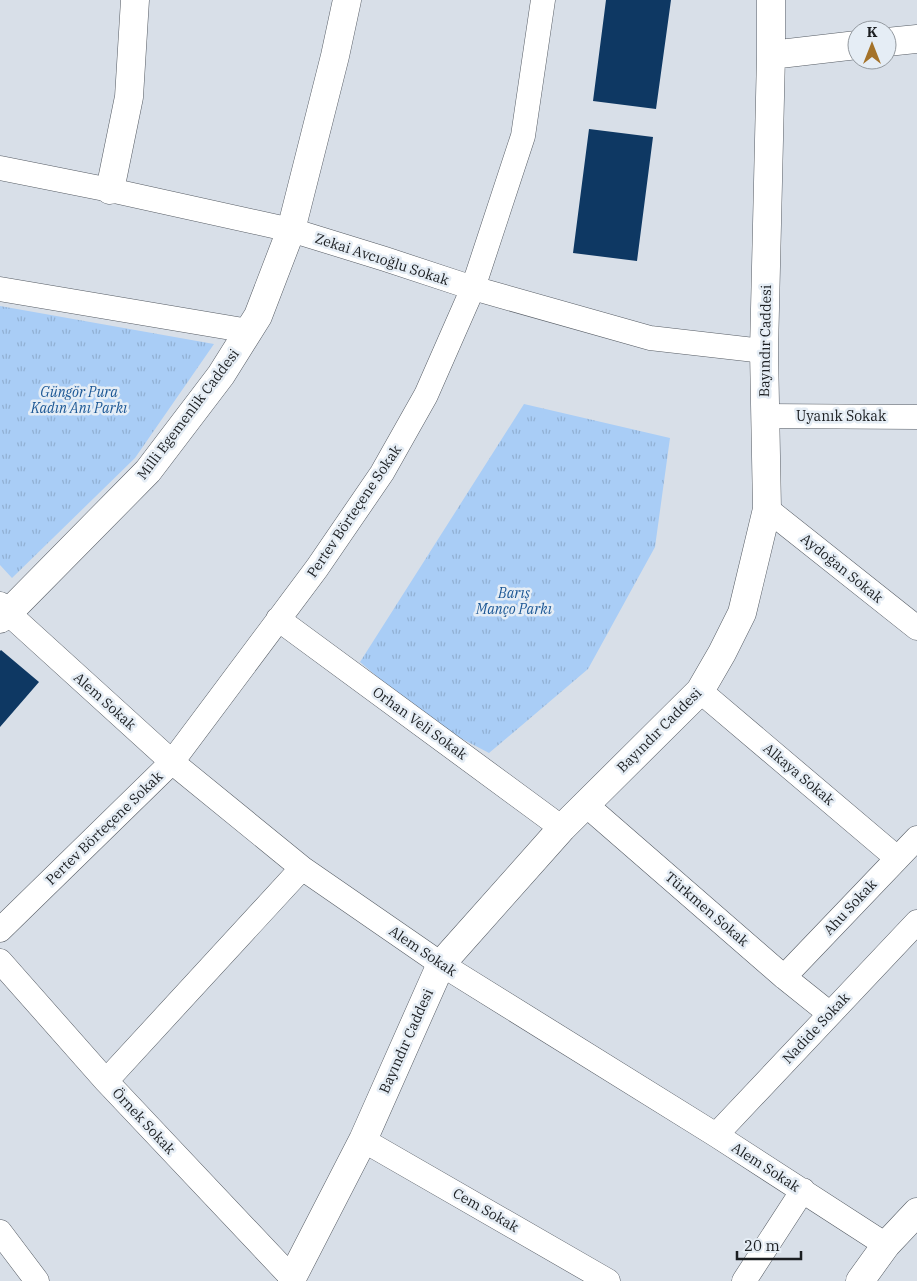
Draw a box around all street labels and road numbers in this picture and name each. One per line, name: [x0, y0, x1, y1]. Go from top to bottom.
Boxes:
street label: Zekai Avcıoğlu Sokak: [313, 229, 452, 289]
street label: Bayındır Caddesi: [755, 285, 775, 397]
street label: Milli Egemenlik Caddesi: [133, 345, 243, 483]
street label: Uyanık Sokak: [796, 407, 887, 425]
street label: Pertev Börteçene Sokak: [303, 441, 406, 581]
street label: Aydoğan Sokak: [797, 529, 887, 607]
street label: Alem Sokak: [70, 668, 141, 734]
street label: Orhan Veli Sokak: [369, 683, 472, 764]
street label: Bayındır Caddesi: [613, 684, 705, 776]
street label: Alkaya Sokak: [760, 739, 839, 810]
street label: Pertev Börteçene Sokak: [42, 767, 167, 889]
street label: Türkmen Sokak: [661, 868, 753, 951]
street label: Ahu Sokak: [819, 875, 881, 939]
street label: Alem Sokak: [386, 922, 461, 981]
street label: Bayındır Caddesi: [375, 986, 437, 1096]
street label: Nadide Sokak: [778, 988, 854, 1067]
street label: Örnek Sokak: [109, 1084, 180, 1159]
street label: Alem Sokak: [728, 1138, 804, 1196]
street label: Cem Sokak: [450, 1184, 523, 1236]

